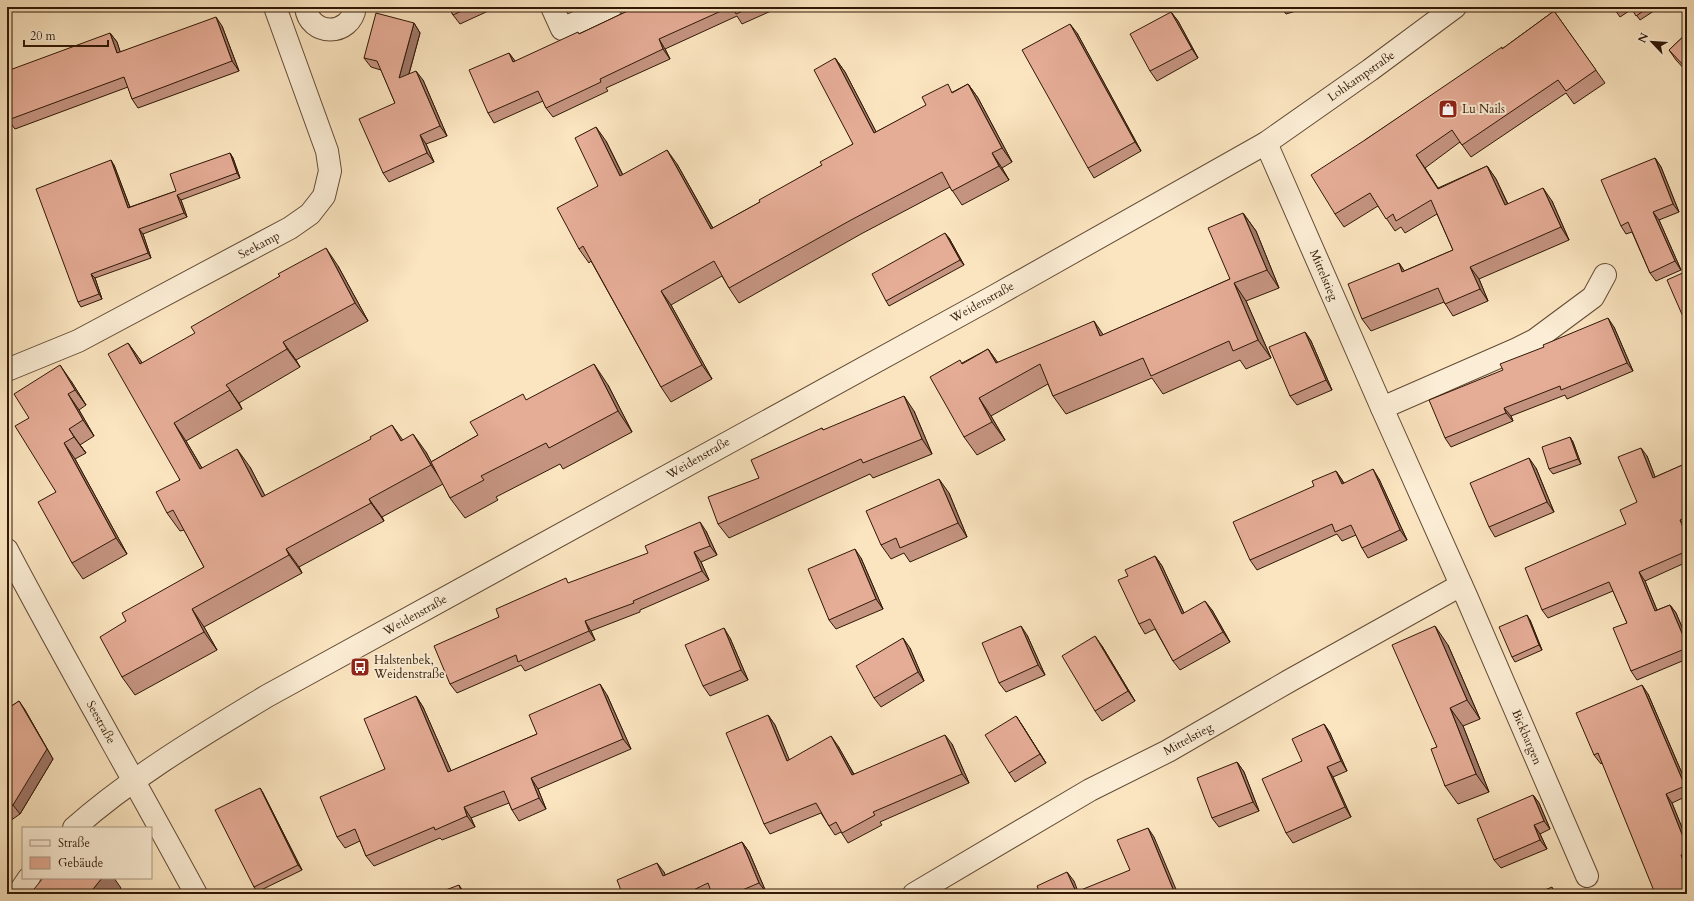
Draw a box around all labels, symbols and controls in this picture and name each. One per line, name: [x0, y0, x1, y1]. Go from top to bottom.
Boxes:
scale bar: [24, 22, 108, 48]
north arrow: [1632, 22, 1672, 62]
text: 20 m: [30, 28, 57, 44]
text: N: [1635, 30, 1652, 45]
street label: Lohkampstraße: [1324, 47, 1398, 105]
shop icon: Lu Nails: [1437, 98, 1459, 120]
place label: Lu Nails: [1462, 101, 1505, 117]
street label: Seekamp: [235, 227, 283, 263]
street label: Mittelstieg: [1306, 247, 1342, 303]
street label: Weidenstraße: [946, 278, 1017, 327]
street label: Weidenstraße: [663, 433, 733, 483]
street label: Weidenstraße: [379, 591, 450, 640]
place label: Halstenbek, Weidenstraße: [373, 652, 445, 682]
bus stop icon: Halstenbek, Weidenstraße: [349, 656, 371, 678]
street label: Seestraße: [83, 698, 119, 746]
street label: Bickbargen: [1508, 707, 1546, 767]
street label: Mittelstieg: [1160, 719, 1216, 759]
legend: [22, 827, 152, 879]
text: Straße: [58, 835, 90, 851]
text: Gebäude: [58, 855, 103, 871]

